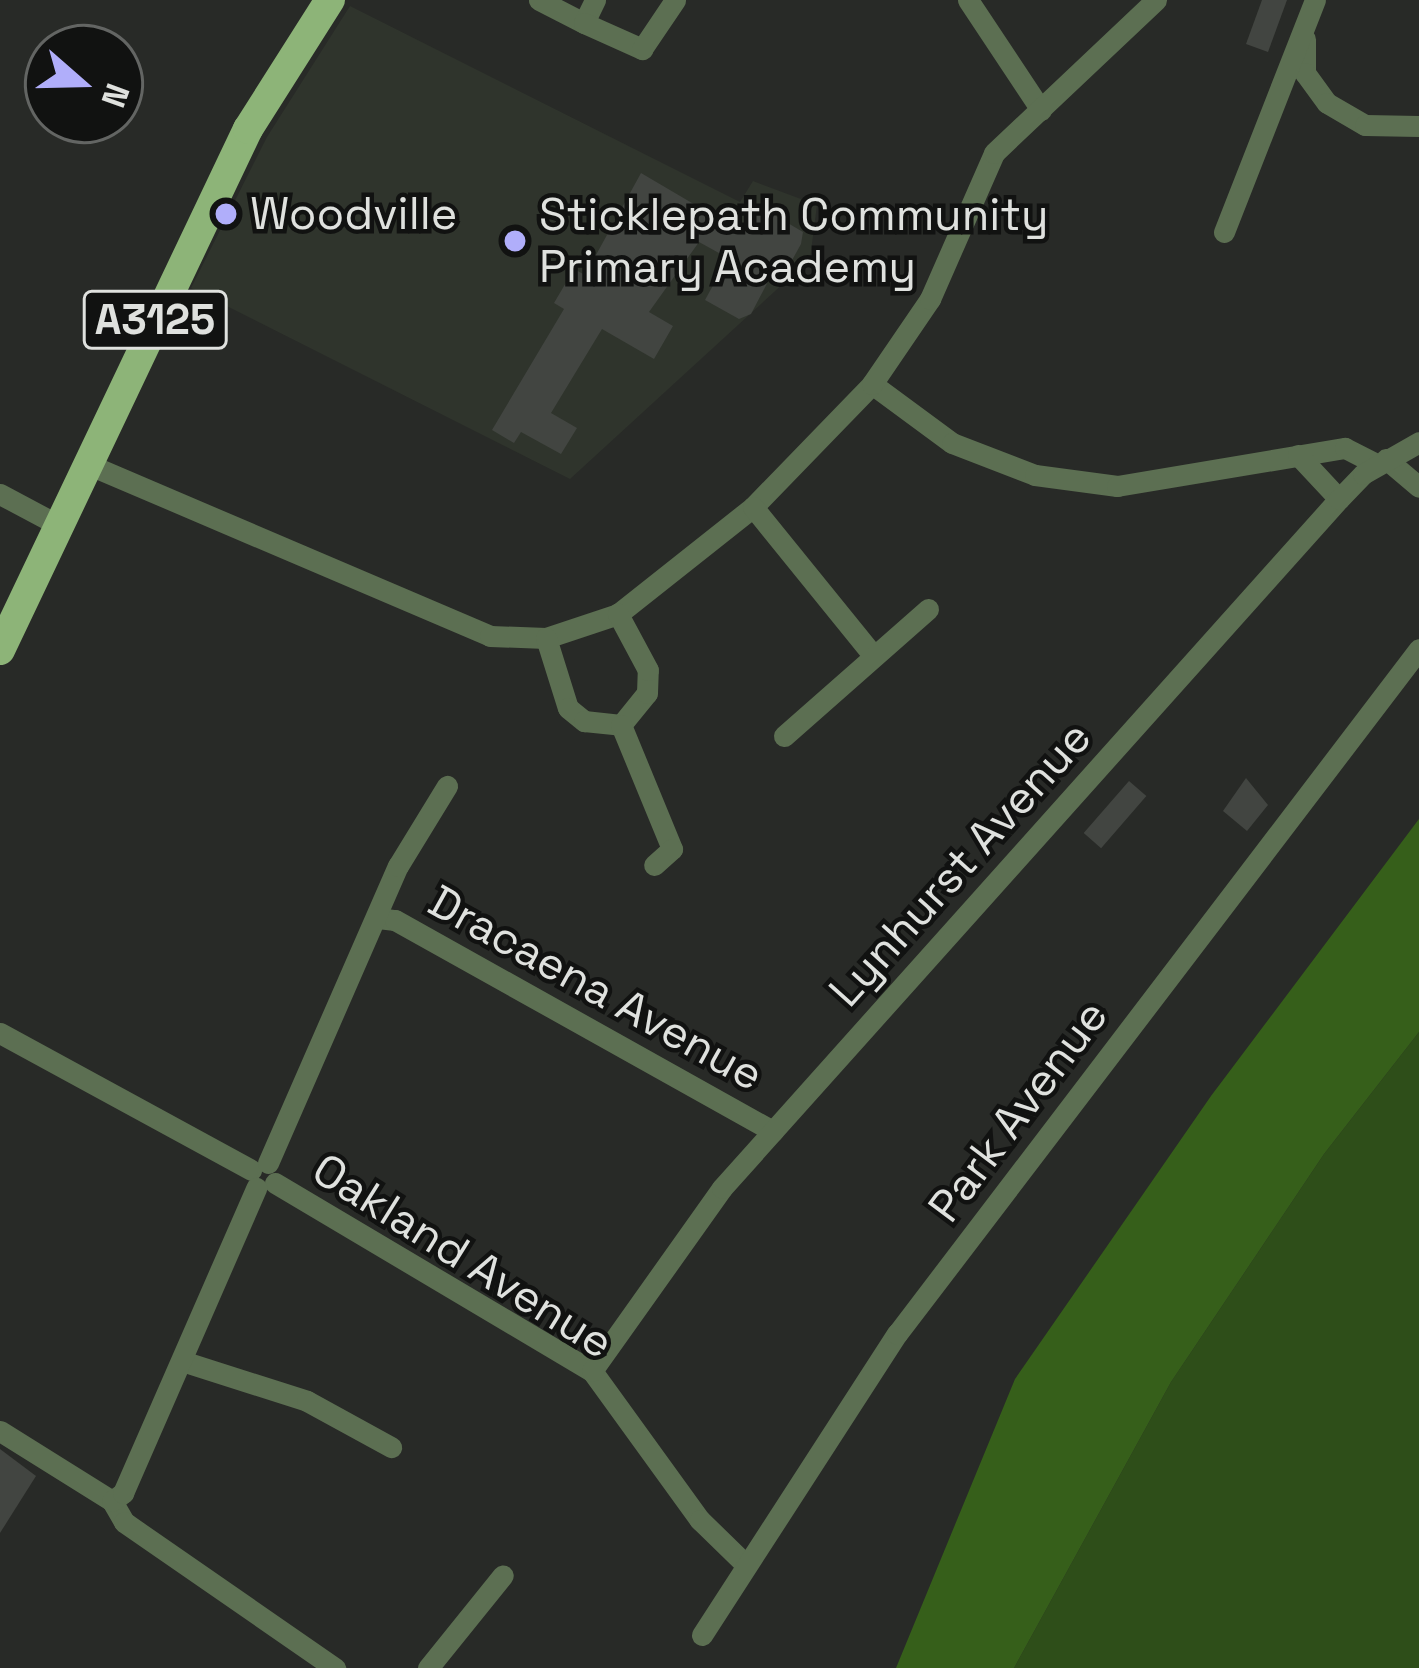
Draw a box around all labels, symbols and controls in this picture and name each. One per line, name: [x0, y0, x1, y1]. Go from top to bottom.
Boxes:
north arrow: [24, 24, 144, 144]
text: N: [91, 78, 139, 113]
place label: Woodville: [250, 187, 457, 241]
place label: Sticklepath Community Primary Academy: [539, 188, 1049, 294]
marker: Woodville: [213, 201, 239, 227]
marker: Sticklepath Community Primary Academy: [502, 228, 528, 254]
road number: A3125: [80, 284, 230, 356]
street label: Lynhurst Avenue: [818, 710, 1102, 1018]
street label: Dracaena Avenue: [419, 874, 773, 1102]
street label: Park Avenue: [917, 989, 1119, 1233]
street label: Oakland Avenue: [303, 1142, 623, 1370]

